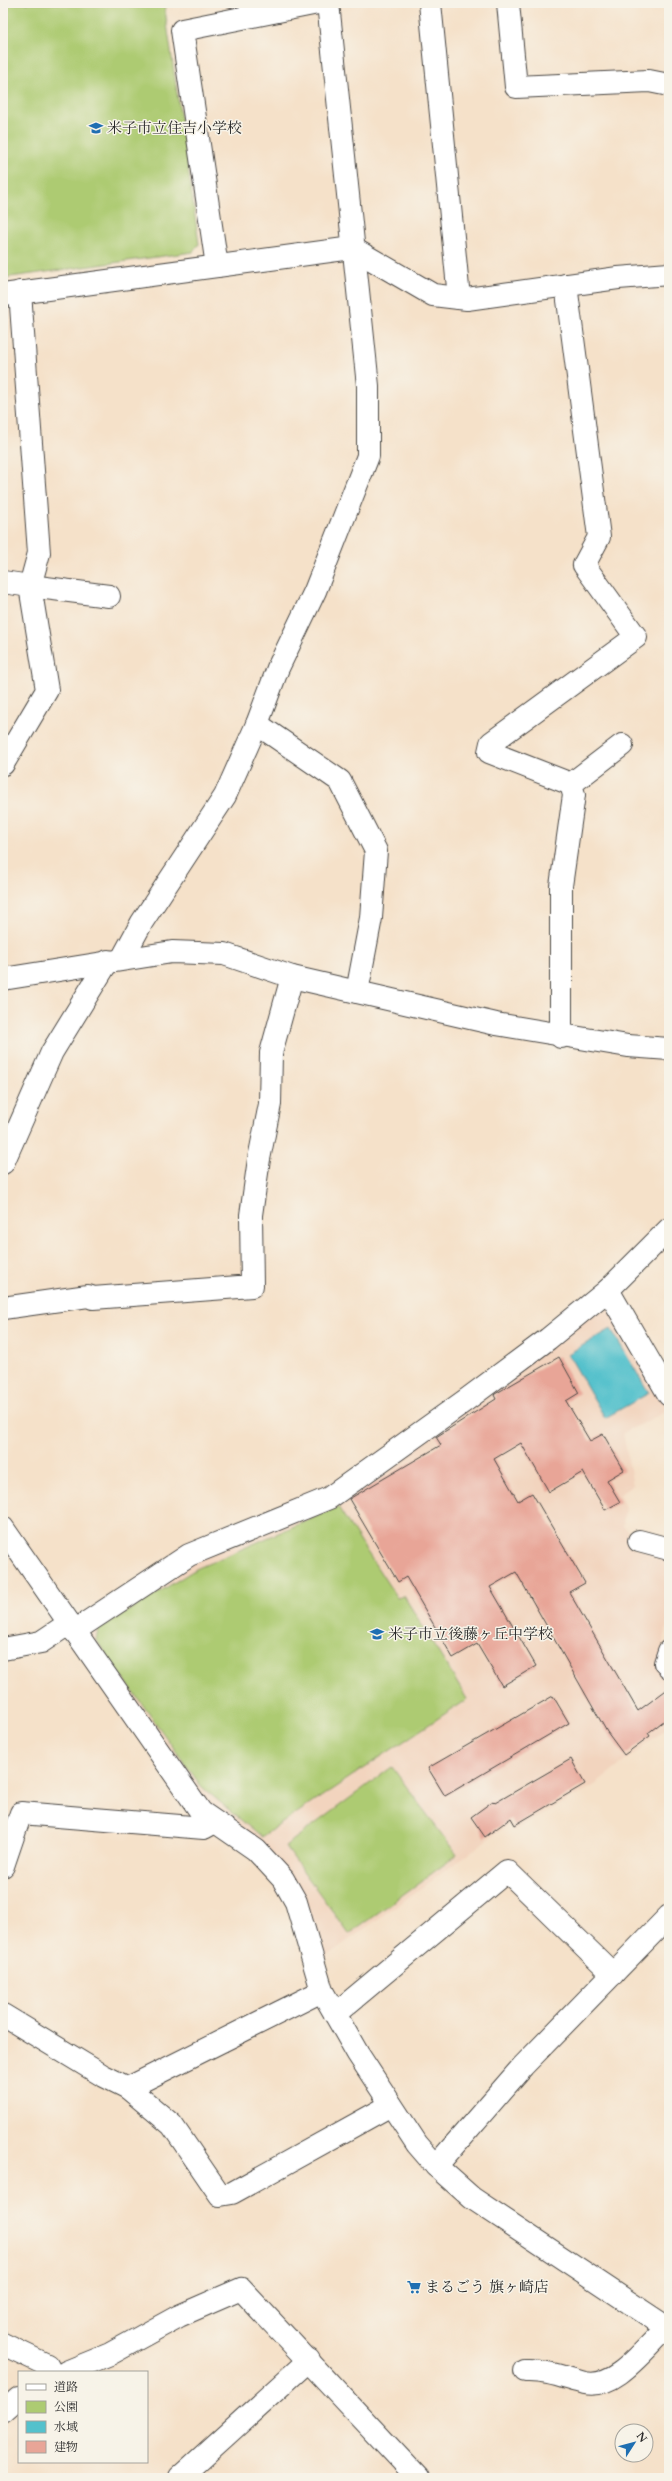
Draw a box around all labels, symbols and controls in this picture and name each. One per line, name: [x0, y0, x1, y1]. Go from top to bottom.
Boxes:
place label: 米子市立住吉小学校: [107, 118, 242, 138]
school or university icon: 米子市立住吉小学校: [88, 120, 104, 136]
place label: 米子市立後藤ヶ丘中学校: [388, 1624, 553, 1644]
school or university icon: 米子市立後藤ヶ丘中学校: [369, 1626, 385, 1642]
place label: まるごう 旗ヶ崎店: [425, 2277, 549, 2297]
supermarket icon: まるごう 旗ヶ崎店: [406, 2279, 422, 2295]
legend: [18, 2371, 148, 2463]
text: 道路: [54, 2379, 78, 2395]
text: 公園: [54, 2399, 78, 2415]
text: 水域: [54, 2419, 78, 2435]
north arrow: [614, 2423, 654, 2463]
text: N: [633, 2429, 651, 2446]
text: 建物: [54, 2439, 78, 2455]

